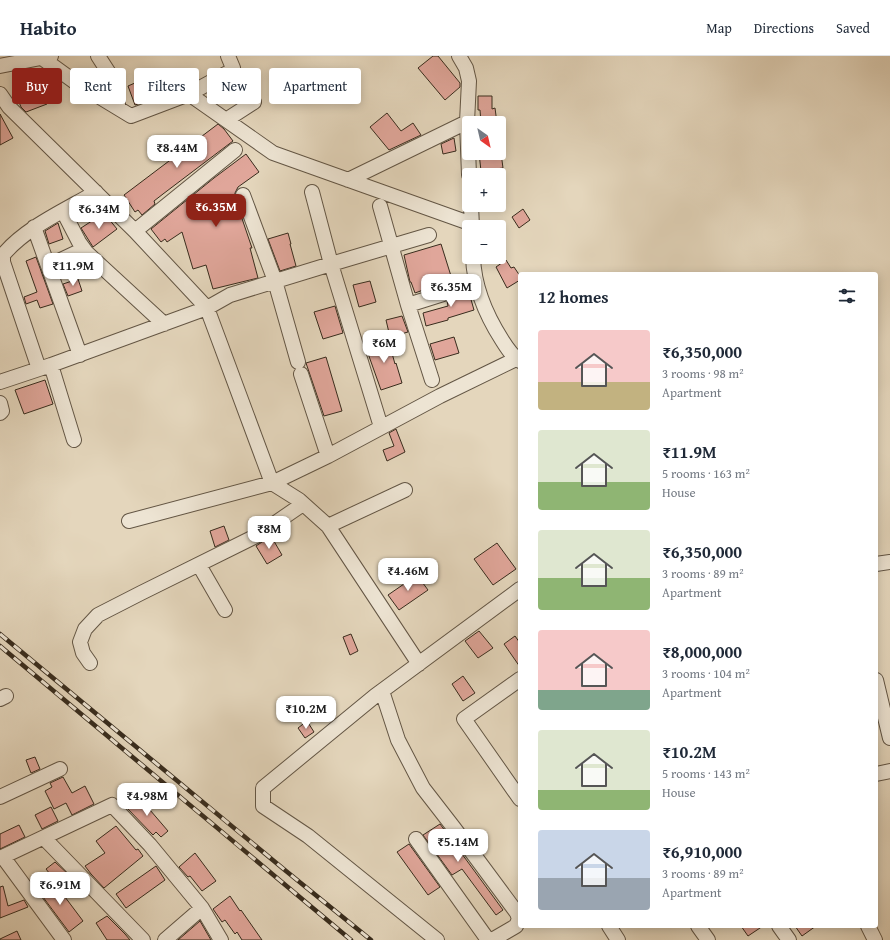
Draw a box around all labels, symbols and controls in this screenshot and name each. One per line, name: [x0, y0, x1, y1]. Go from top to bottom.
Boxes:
text: Habito: [20, 14, 77, 42]
text: Map: [706, 18, 732, 38]
text: Directions: [754, 18, 814, 38]
text: Saved: [836, 18, 870, 38]
chip: Buy: [12, 68, 62, 104]
chip: Rent: [70, 68, 126, 104]
chip: Filters: [134, 68, 199, 104]
chip: New: [207, 68, 261, 104]
chip: Apartment: [269, 68, 361, 104]
north arrow: [462, 116, 506, 160]
map controls: [462, 116, 506, 264]
pin: ₹8.44M: [144, 135, 210, 169]
text: ₹8.44M: [156, 138, 198, 157]
button: +: [462, 168, 506, 212]
pin: ₹6.35M: [183, 194, 249, 228]
pin: ₹6.34M: [66, 196, 132, 230]
text: ₹6.35M: [195, 197, 237, 216]
text: ₹6.34M: [78, 199, 120, 218]
button: −: [462, 220, 506, 264]
pin: ₹11.9M: [40, 253, 106, 287]
text: ₹11.9M: [52, 256, 94, 275]
pin: ₹6.35M: [418, 274, 484, 308]
text: ₹6.35M: [430, 277, 472, 296]
text: 12 homes: [538, 284, 609, 309]
icon: filters: [836, 285, 858, 307]
pin: ₹6M: [365, 330, 403, 364]
text: ₹6M: [372, 333, 396, 352]
text: ₹6,350,000: [662, 339, 742, 364]
icon: home: [570, 346, 618, 394]
text: 3 rooms · 98 m²: [662, 364, 744, 383]
text: Apartment: [662, 383, 722, 402]
text: ₹11.9M: [662, 439, 717, 464]
icon: home: [570, 446, 618, 494]
text: 5 rooms · 163 m²: [662, 464, 750, 483]
text: House: [662, 483, 696, 502]
pin: ₹8M: [250, 516, 288, 550]
text: ₹8M: [257, 519, 281, 538]
text: ₹6,350,000: [662, 539, 742, 564]
icon: home: [570, 546, 618, 594]
pin: ₹4.46M: [375, 558, 441, 592]
text: ₹4.46M: [387, 561, 429, 580]
text: 3 rooms · 89 m²: [662, 564, 744, 583]
text: Apartment: [662, 583, 722, 602]
text: ₹8,000,000: [662, 639, 742, 664]
icon: home: [570, 646, 618, 694]
text: 3 rooms · 104 m²: [662, 664, 750, 683]
text: Apartment: [662, 683, 722, 702]
pin: ₹10.2M: [273, 696, 339, 730]
text: ₹10.2M: [285, 699, 327, 718]
text: ₹10.2M: [662, 739, 717, 764]
icon: home: [570, 746, 618, 794]
text: 5 rooms · 143 m²: [662, 764, 750, 783]
pin: ₹4.98M: [114, 783, 180, 817]
text: House: [662, 783, 696, 802]
text: ₹4.98M: [126, 786, 168, 805]
pin: ₹5.14M: [425, 829, 491, 863]
text: ₹5.14M: [437, 832, 479, 851]
text: ₹6,910,000: [662, 839, 742, 864]
icon: home: [570, 846, 618, 894]
text: 3 rooms · 89 m²: [662, 864, 744, 883]
pin: ₹6.91M: [27, 872, 93, 906]
text: ₹6.91M: [39, 875, 81, 894]
text: Apartment: [662, 883, 722, 902]

